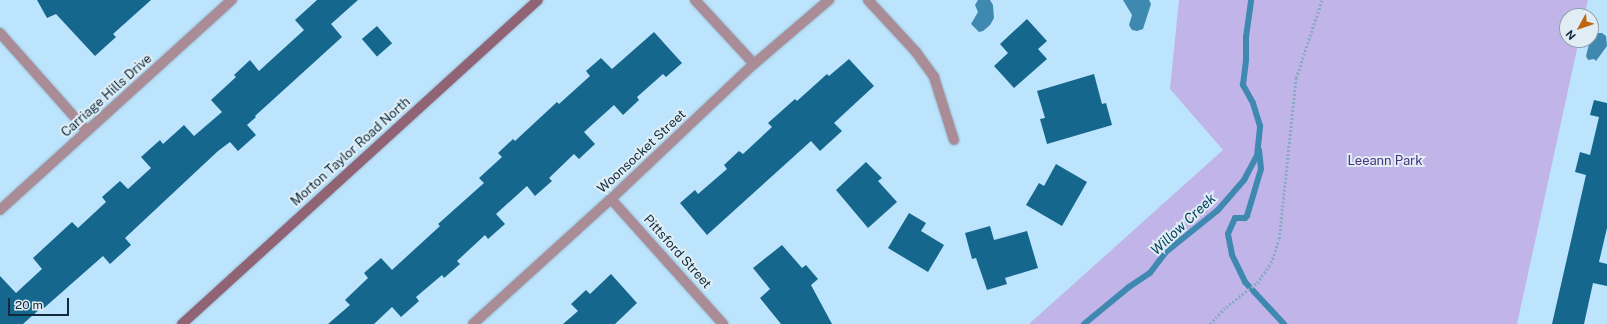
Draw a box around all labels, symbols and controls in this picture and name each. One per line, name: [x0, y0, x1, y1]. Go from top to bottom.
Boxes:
north arrow: [1559, 8, 1599, 48]
text: N: [1563, 28, 1578, 42]
street label: Carriage Hills Drive: [58, 51, 156, 141]
street label: Morton Taylor Road North: [288, 94, 414, 210]
street label: Woonsocket Street: [595, 107, 689, 197]
park label: Leeann Park: [1348, 153, 1422, 169]
water label: Willow Creek: [1147, 190, 1219, 258]
street label: Pittsford Street: [640, 212, 714, 292]
scale bar: [10, 290, 71, 316]
text: 20 m: [15, 298, 43, 312]

